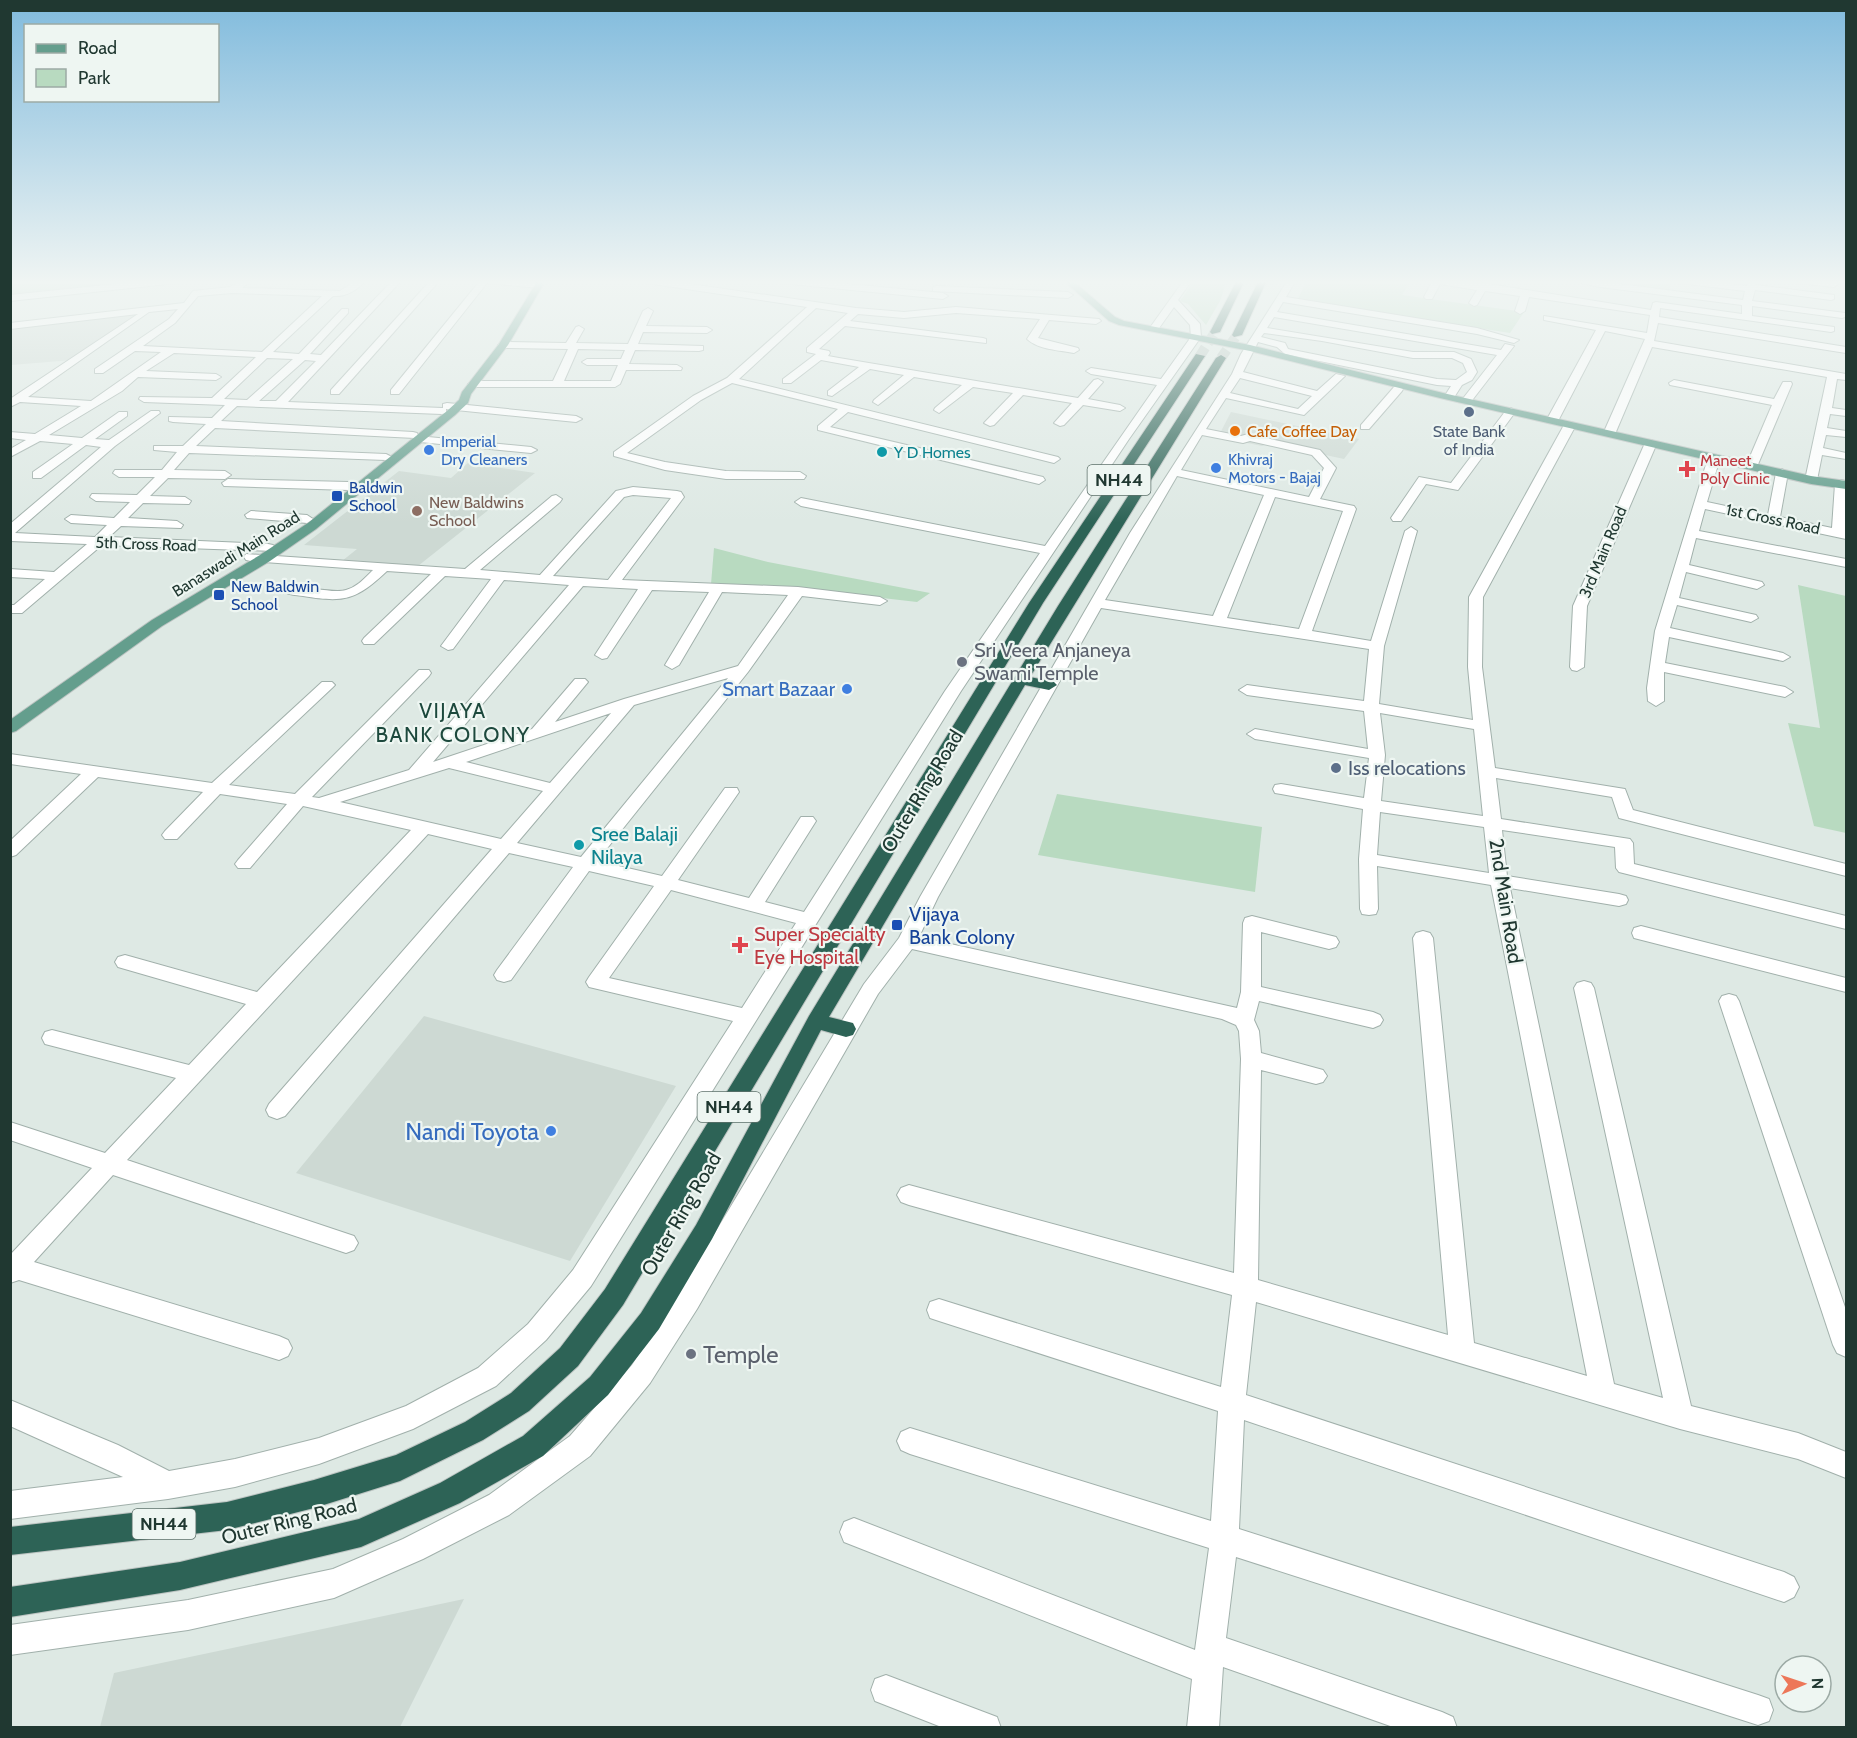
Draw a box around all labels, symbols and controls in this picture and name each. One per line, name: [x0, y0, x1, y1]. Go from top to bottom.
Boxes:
legend: [24, 24, 219, 102]
text: Road: [78, 37, 117, 59]
text: Park: [78, 67, 111, 89]
marker: State Bank of India: [1462, 405, 1476, 419]
place label: Cafe Coffee Day: [1247, 422, 1357, 441]
place label: State Bank of India: [1433, 422, 1506, 459]
marker: Cafe Coffee Day: [1228, 424, 1242, 438]
place label: Imperial Dry Cleaners: [441, 432, 528, 469]
marker: Imperial Dry Cleaners: [422, 443, 436, 457]
place label: Y D Homes: [893, 443, 971, 462]
marker: Y D Homes: [875, 445, 889, 459]
place label: Khivraj Motors - Bajaj: [1228, 450, 1321, 487]
place label: Maneet Poly Clinic: [1700, 451, 1770, 488]
marker: Maneet Poly Clinic: [1678, 460, 1696, 478]
marker: Khivraj Motors - Bajaj: [1209, 461, 1223, 475]
road number: NH44: [1088, 465, 1150, 495]
place label: Baldwin School: [349, 478, 403, 515]
marker: Baldwin School: [330, 489, 344, 503]
place label: New Baldwins School: [429, 493, 524, 530]
street label: 1st Cross Road: [1724, 500, 1822, 538]
marker: New Baldwins School: [410, 504, 424, 518]
street label: 3rd Main Road: [1575, 504, 1631, 600]
street label: Banaswadi Main Road: [169, 507, 303, 601]
street label: 5th Cross Road: [95, 533, 197, 555]
place label: New Baldwin School: [231, 577, 319, 614]
marker: New Baldwin School: [212, 588, 226, 602]
place label: Sri Veera Anjaneya Swami Temple: [974, 638, 1131, 685]
marker: Sri Veera Anjaneya Swami Temple: [955, 655, 969, 669]
place label: Smart Bazaar: [722, 677, 836, 701]
marker: Smart Bazaar: [840, 682, 854, 696]
district label: VIJAYA BANK COLONY: [375, 698, 531, 747]
street label: Outer Ring Road: [876, 725, 968, 857]
place label: Iss relocations: [1348, 756, 1466, 780]
marker: Iss relocations: [1329, 761, 1343, 775]
place label: Sree Balaji Nilaya: [591, 822, 678, 869]
street label: 2nd Main Road: [1484, 837, 1528, 965]
marker: Sree Balaji Nilaya: [572, 838, 586, 852]
place label: Vijaya Bank Colony: [909, 902, 1015, 949]
marker: Vijaya Bank Colony: [890, 918, 904, 932]
place label: Super Specialty Eye Hospital: [754, 922, 886, 969]
marker: Super Specialty Eye Hospital: [731, 936, 749, 954]
road number: NH44: [698, 1092, 760, 1122]
place label: Nandi Toyota: [405, 1117, 539, 1146]
marker: Nandi Toyota: [544, 1124, 558, 1138]
street label: Outer Ring Road: [636, 1148, 726, 1280]
place label: Temple: [703, 1340, 778, 1369]
marker: Temple: [684, 1347, 698, 1361]
street label: Outer Ring Road: [219, 1493, 359, 1549]
road number: NH44: [132, 1509, 195, 1539]
north arrow: [1773, 1654, 1833, 1714]
text: N: [1808, 1678, 1827, 1689]

